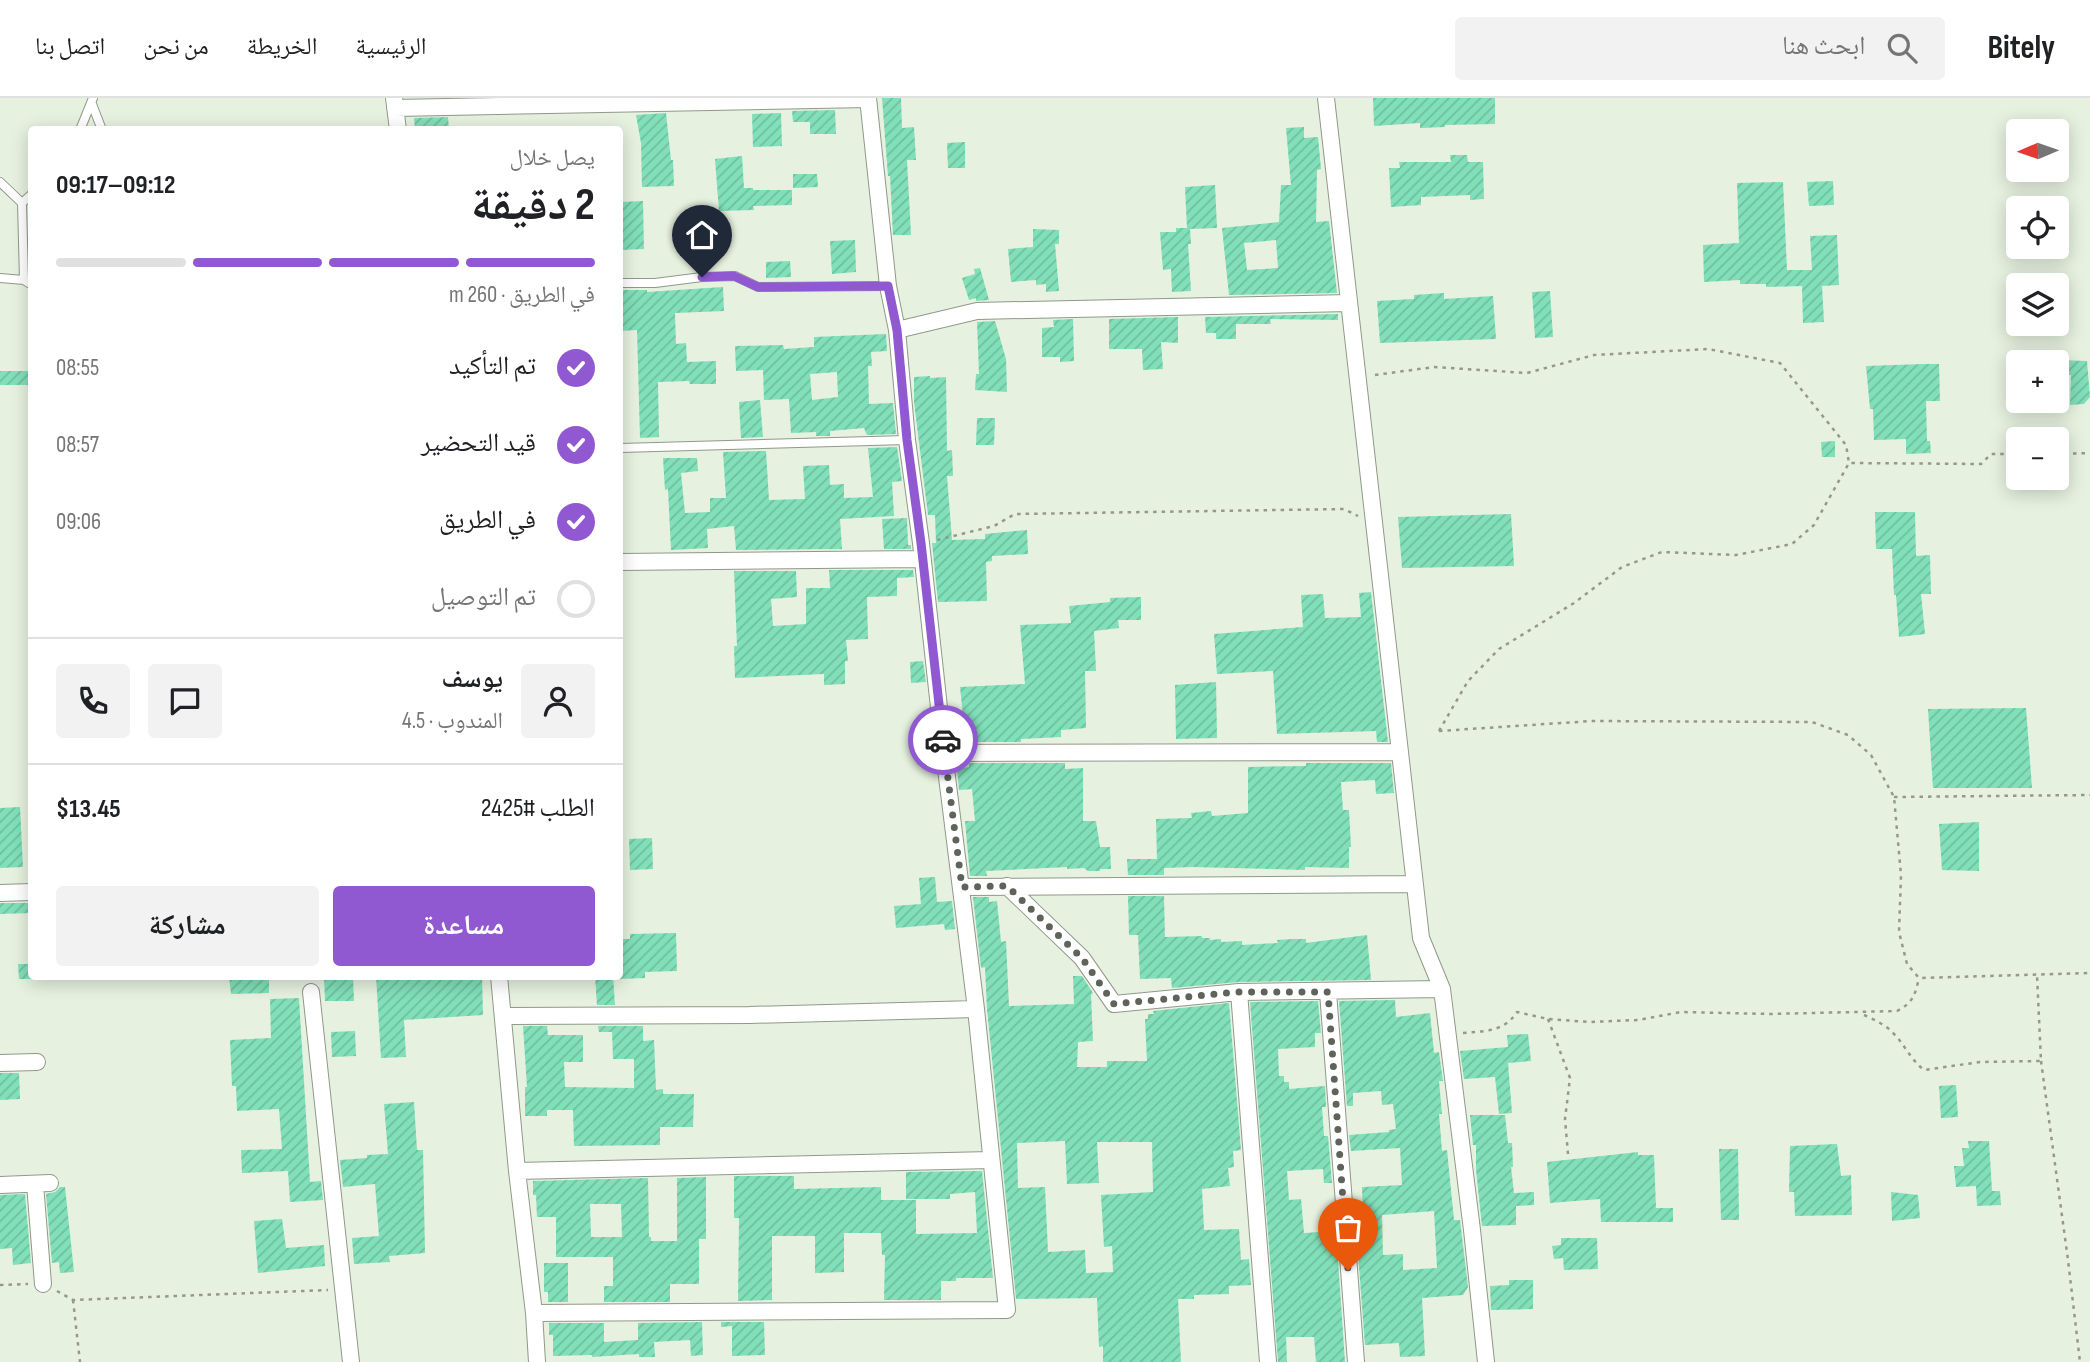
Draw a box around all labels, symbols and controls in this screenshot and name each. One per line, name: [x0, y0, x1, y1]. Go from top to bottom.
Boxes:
search box: [1455, 17, 1945, 80]
text: Bitely: [1987, 28, 2055, 68]
icon: search: [1883, 29, 1921, 67]
text: ابحث هنا: [1782, 31, 1865, 62]
text: اتصل بنا: [35, 32, 105, 61]
text: من نحن: [143, 32, 209, 61]
text: الخريطة: [247, 32, 317, 61]
text: الرئيسية: [355, 32, 427, 61]
north arrow: [2006, 119, 2068, 182]
map controls: [2006, 119, 2069, 490]
text: يصل خلال: [510, 144, 595, 172]
text: 09:12–09:17: [56, 170, 175, 201]
text: 2 دقيقة: [471, 178, 595, 233]
button: locate: [2006, 196, 2069, 259]
pin: [672, 205, 732, 277]
icon: home: [683, 216, 721, 254]
button: layers: [2006, 273, 2069, 336]
text: في الطريق · 260 m: [449, 281, 595, 309]
icon: check: [557, 349, 595, 387]
button: +: [2006, 350, 2069, 413]
text: تم التأكيد: [449, 351, 536, 382]
text: 08:55: [56, 354, 99, 382]
icon: check: [557, 426, 595, 464]
button: −: [2006, 427, 2069, 490]
text: قيد التحضير: [421, 428, 536, 459]
text: 08:57: [56, 431, 99, 459]
icon: check: [557, 503, 595, 541]
text: في الطريق: [439, 505, 536, 536]
text: 09:06: [56, 508, 101, 536]
text: تم التوصيل: [431, 582, 536, 613]
button: phone: [56, 664, 130, 738]
button: chat: [148, 664, 222, 738]
text: يوسف: [442, 664, 503, 695]
button: person: [521, 664, 595, 738]
courier: [908, 705, 978, 775]
text: المندوب · 4.5: [402, 707, 503, 735]
icon: car: [924, 721, 962, 759]
text: الطلب #2425: [481, 793, 595, 824]
text: $13.45: [56, 794, 121, 825]
button: مشاركة: [56, 886, 319, 966]
button: مساعدة: [333, 886, 595, 966]
pin: [1318, 1198, 1378, 1270]
icon: bag: [1329, 1209, 1367, 1247]

